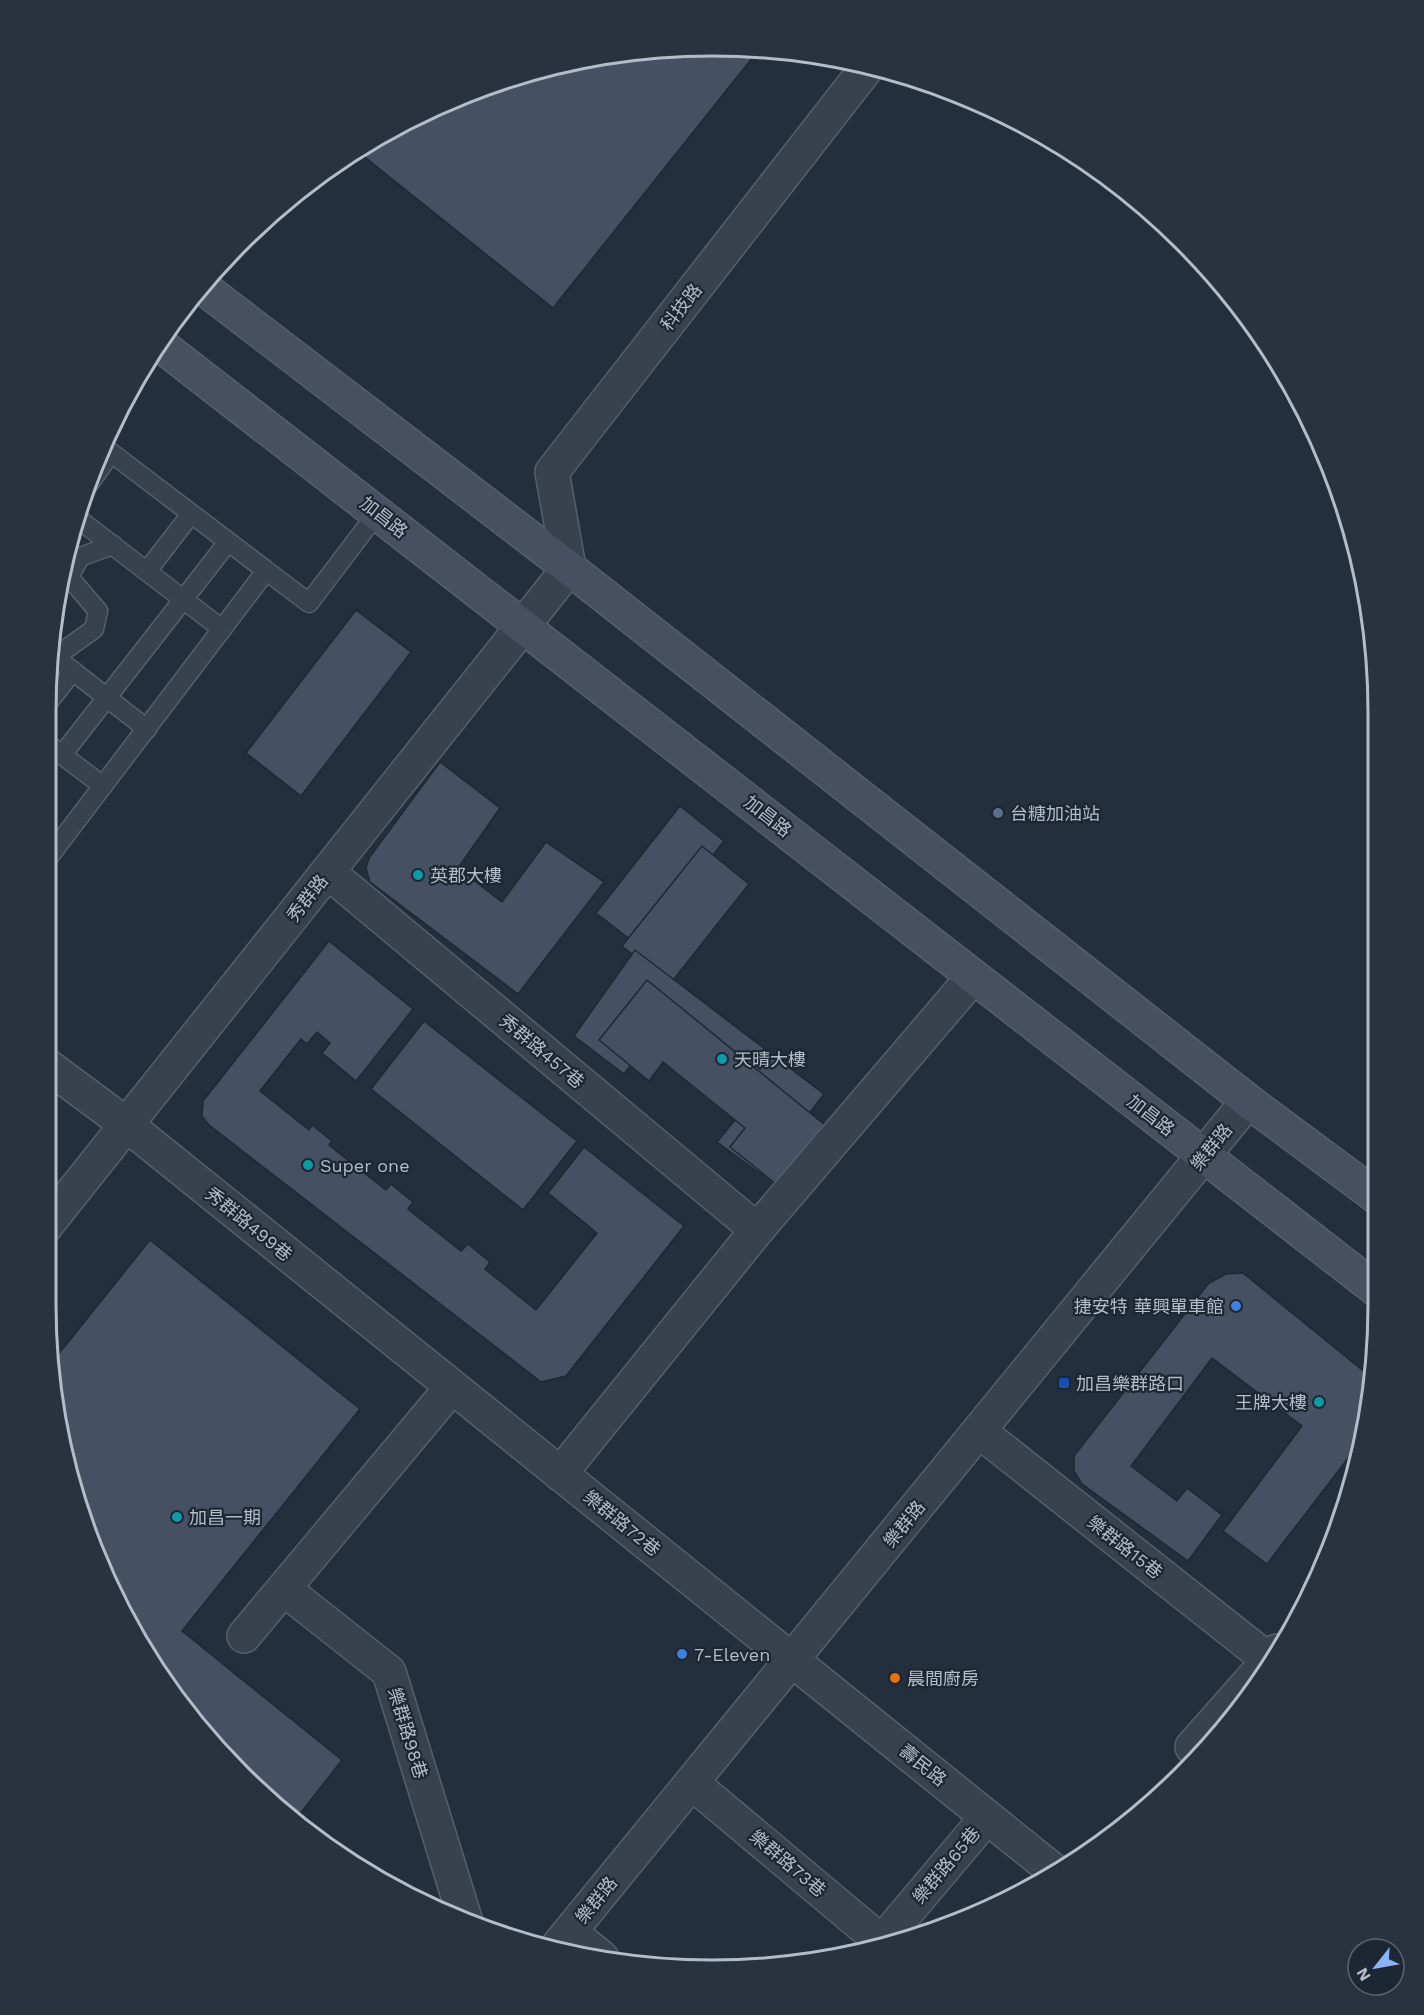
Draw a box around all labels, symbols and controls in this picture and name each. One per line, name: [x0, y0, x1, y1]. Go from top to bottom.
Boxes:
street label: 科技路: [656, 279, 706, 335]
street label: 加昌路: [356, 492, 412, 542]
street label: 加昌路: [740, 791, 796, 841]
place label: 台糖加油站: [1010, 803, 1100, 824]
marker: 台糖加油站: [991, 806, 1005, 820]
place label: 英郡大樓: [430, 865, 502, 886]
marker: 英郡大樓: [411, 868, 425, 882]
street label: 秀群路: [282, 870, 332, 926]
street label: 秀群路457巷: [496, 1010, 588, 1092]
place label: 天晴大樓: [734, 1049, 806, 1070]
marker: 天晴大樓: [715, 1052, 729, 1066]
street label: 加昌路: [1123, 1090, 1179, 1140]
street label: 樂群路: [1186, 1119, 1236, 1175]
place label: Super one: [320, 1155, 410, 1176]
marker: Super one: [301, 1158, 315, 1172]
street label: 秀群路499巷: [202, 1183, 296, 1265]
place label: 捷安特 華興單車館: [1074, 1296, 1224, 1317]
marker: 捷安特 華興單車館: [1229, 1299, 1243, 1313]
place label: 加昌樂群路口: [1076, 1373, 1184, 1394]
marker: 加昌樂群路口: [1057, 1376, 1071, 1390]
place label: 王牌大樓: [1235, 1392, 1307, 1413]
marker: 王牌大樓: [1312, 1395, 1326, 1409]
street label: 樂群路72巷: [579, 1486, 665, 1560]
street label: 樂群路: [879, 1496, 929, 1552]
place label: 加昌一期: [189, 1507, 261, 1528]
marker: 加昌一期: [170, 1510, 184, 1524]
street label: 樂群路15巷: [1083, 1511, 1167, 1583]
place label: 7-Eleven: [694, 1644, 770, 1665]
marker: 7-Eleven: [675, 1647, 689, 1661]
place label: 晨間廚房: [907, 1668, 979, 1689]
marker: 晨間廚房: [888, 1671, 902, 1685]
street label: 樂群路98巷: [384, 1685, 432, 1781]
street label: 壽民路: [895, 1740, 951, 1790]
street label: 樂群路65巷: [908, 1822, 984, 1908]
street label: 樂群路73巷: [746, 1825, 830, 1901]
street label: 樂群路: [571, 1872, 621, 1928]
north arrow: [1346, 1937, 1406, 1997]
text: N: [1352, 1964, 1375, 1984]

